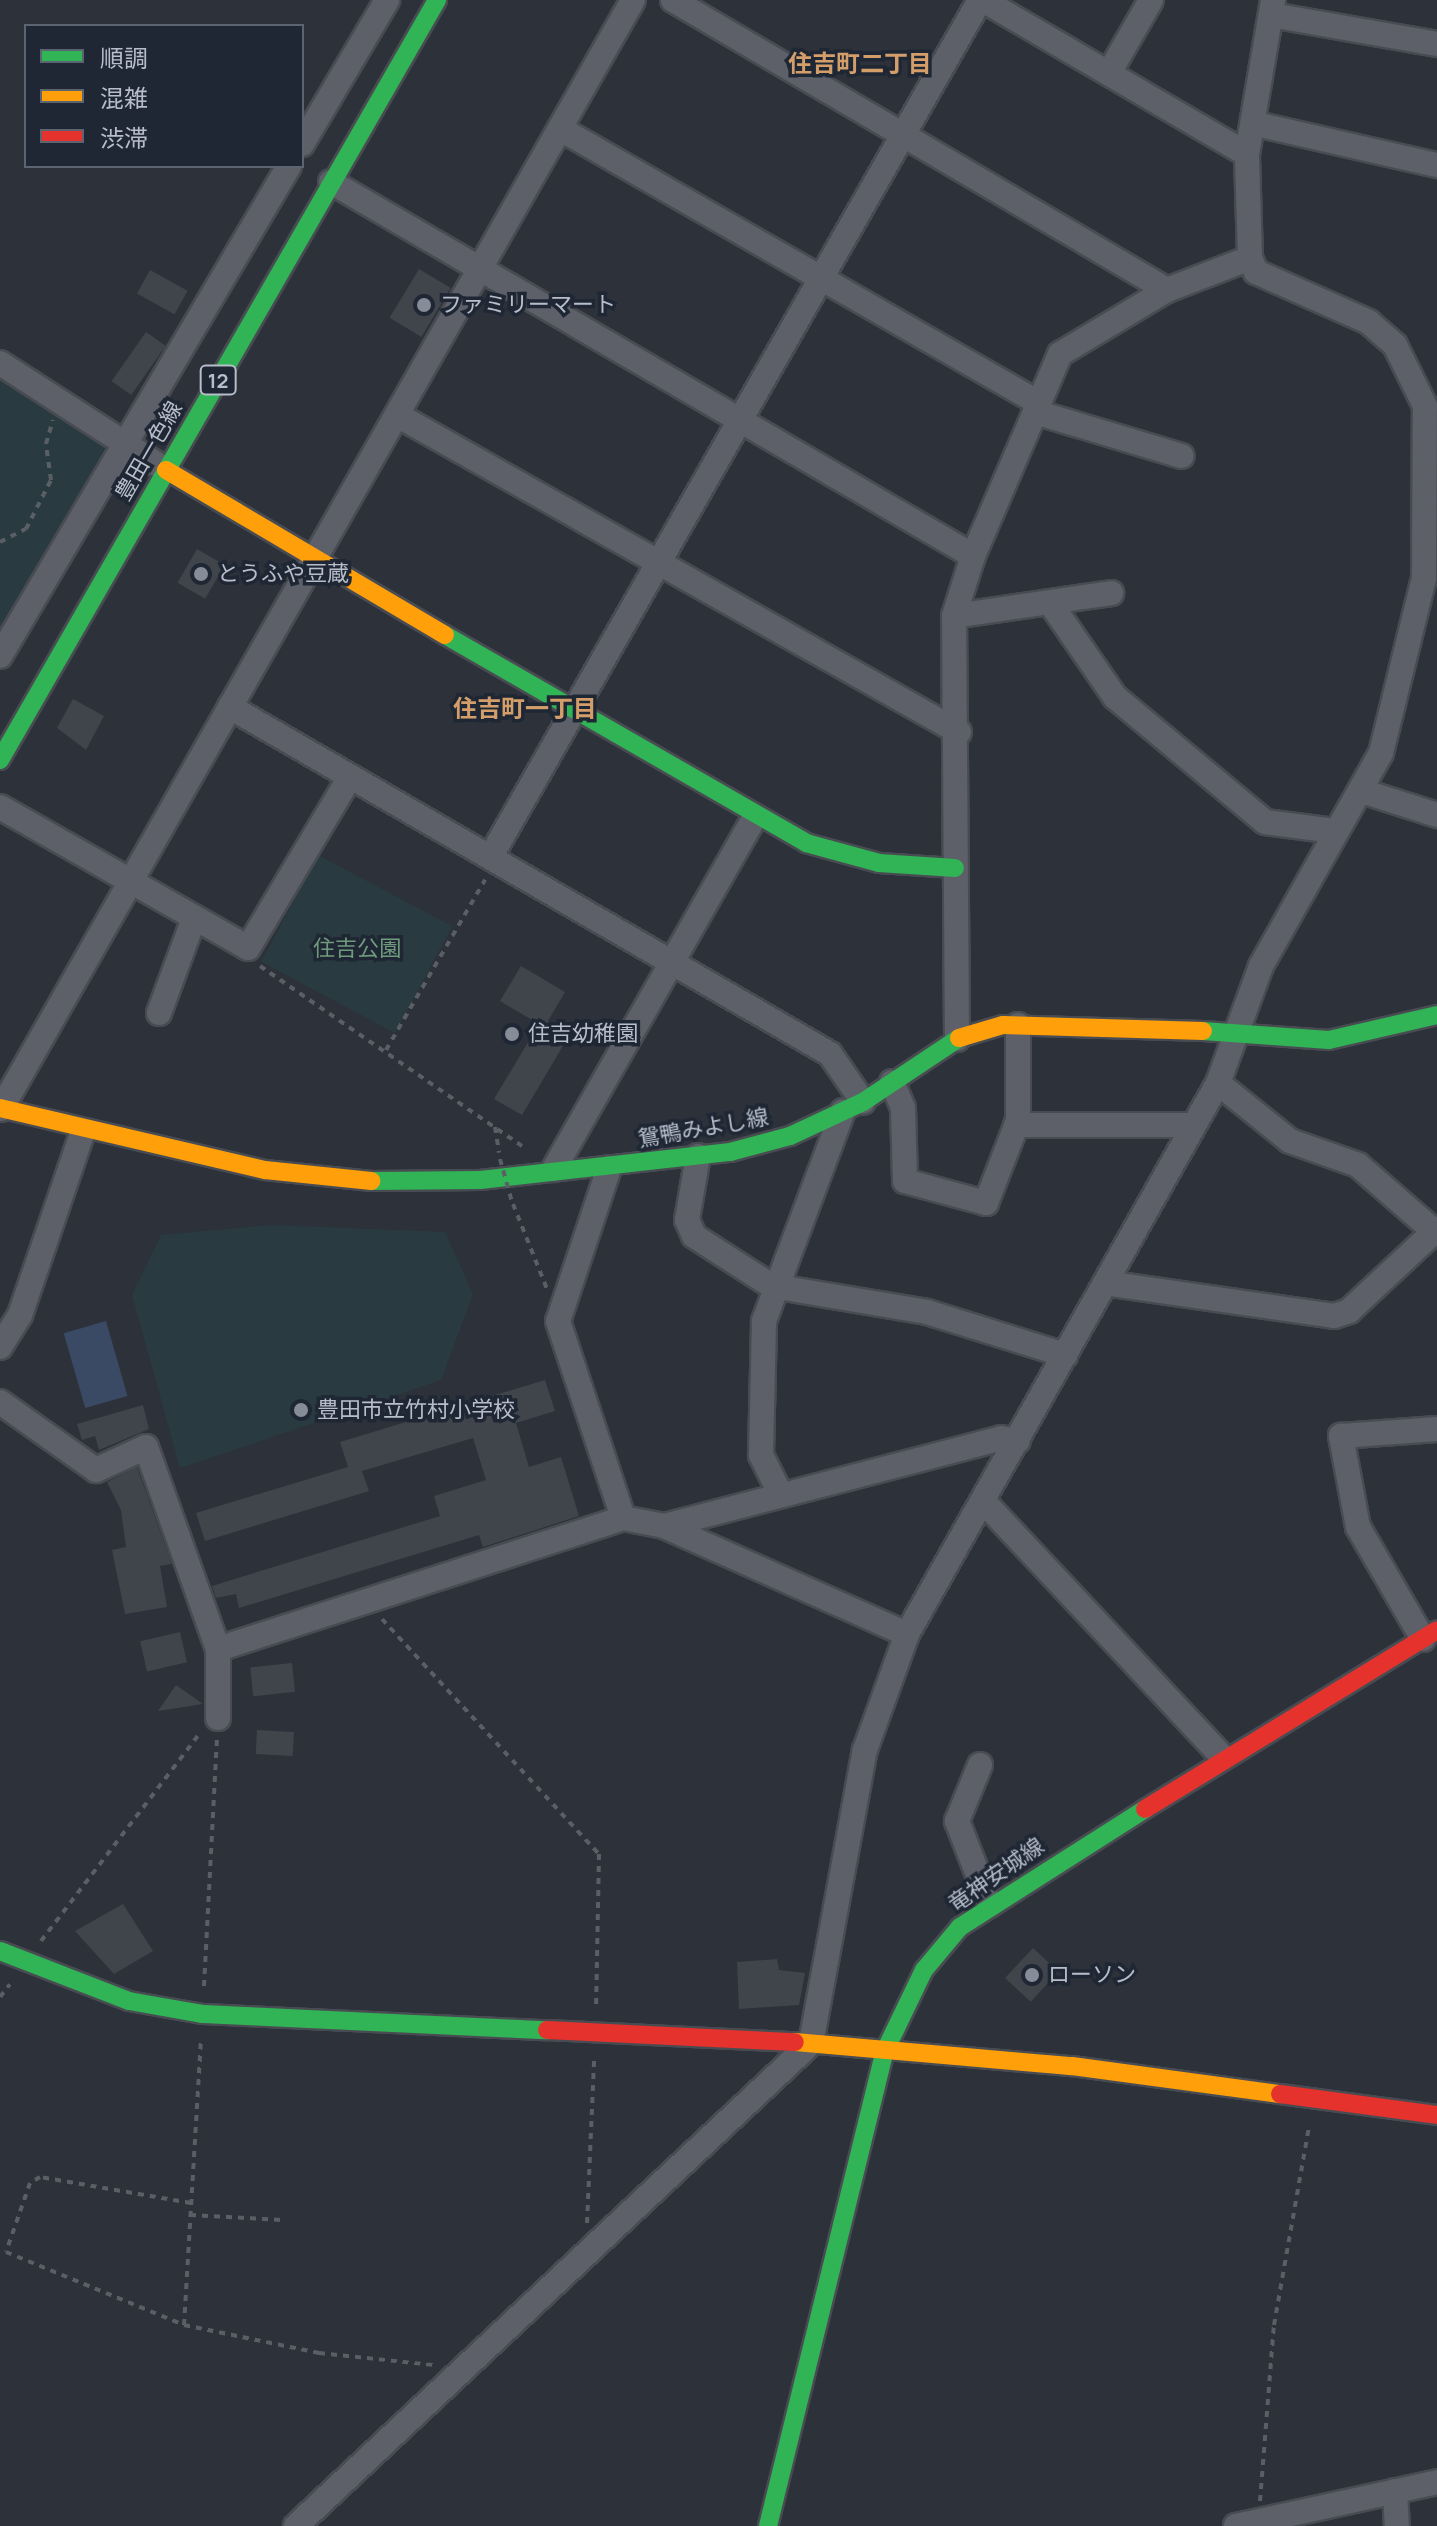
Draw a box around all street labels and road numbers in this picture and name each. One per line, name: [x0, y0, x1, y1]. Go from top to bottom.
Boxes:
road number: 12: [198, 364, 238, 396]
street label: 豊田一色線: [110, 397, 188, 505]
street label: 鴛鴨みよし線: [636, 1104, 770, 1152]
street label: 竜神安城線: [943, 1833, 1049, 1917]

